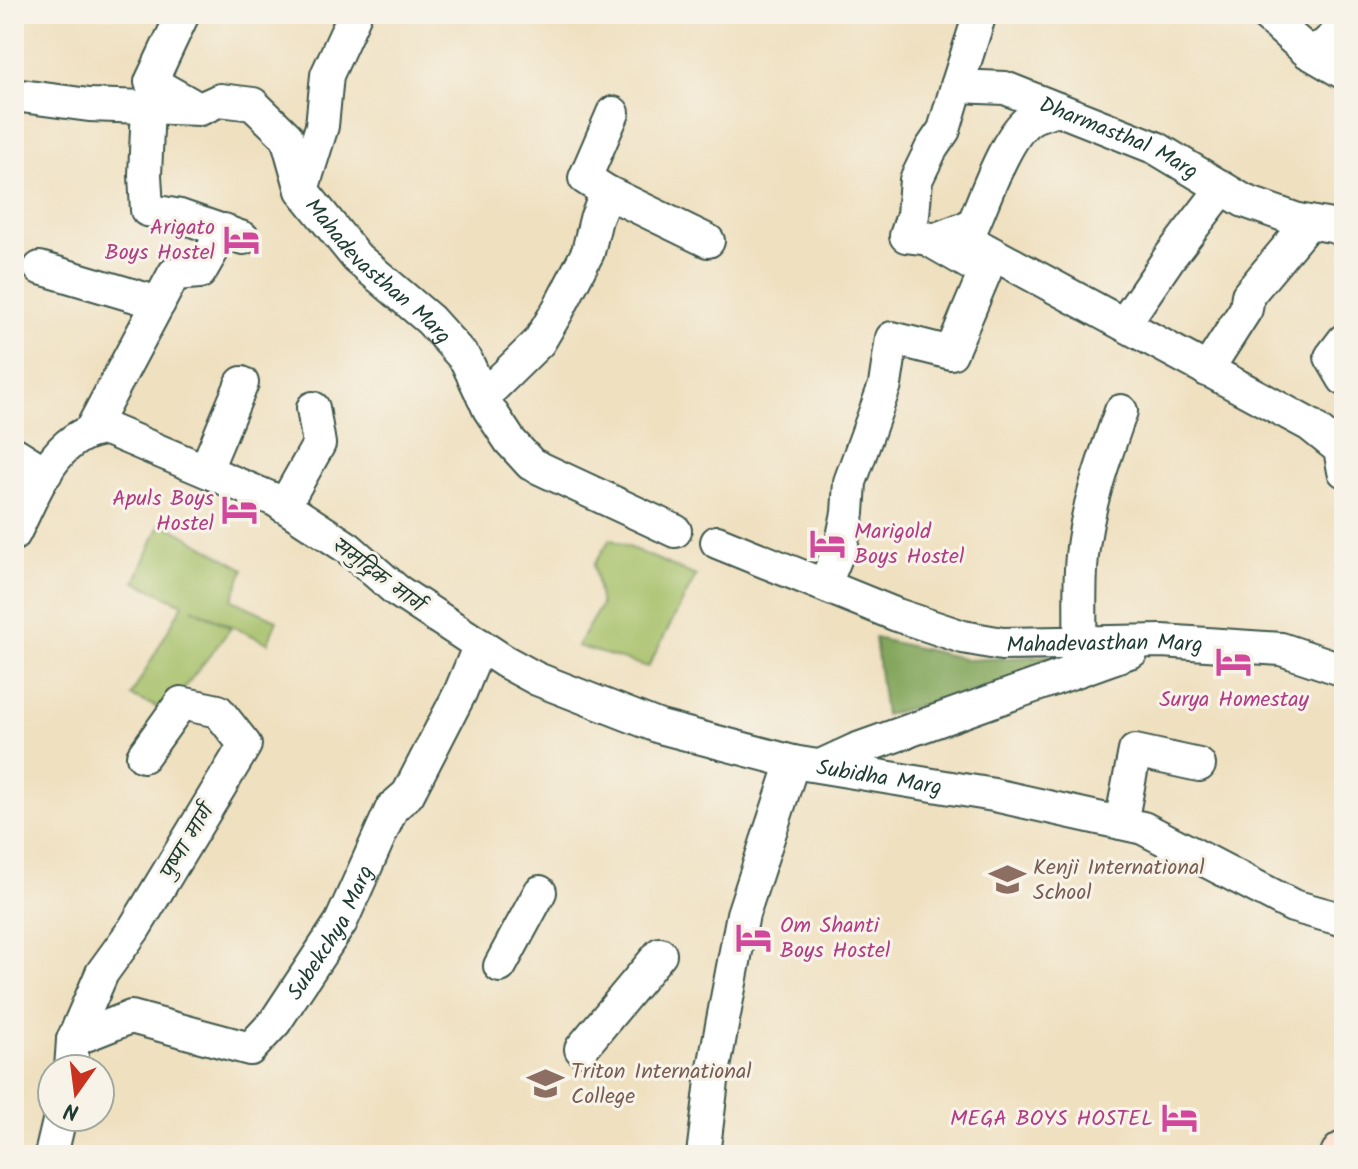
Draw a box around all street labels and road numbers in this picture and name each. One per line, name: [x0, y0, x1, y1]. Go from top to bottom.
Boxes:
street label: Dharmasthal Marg: [1034, 88, 1204, 190]
street label: Mahadevasthan Marg: [295, 191, 459, 353]
street label: समुद्रिक मार्ग: [324, 530, 434, 625]
street label: Mahadevasthan Marg: [1006, 626, 1204, 664]
street label: Subidha Marg: [814, 751, 944, 806]
street label: पुष्पा मार्ग: [152, 795, 226, 887]
street label: Subekchya Marg: [279, 860, 384, 1008]

